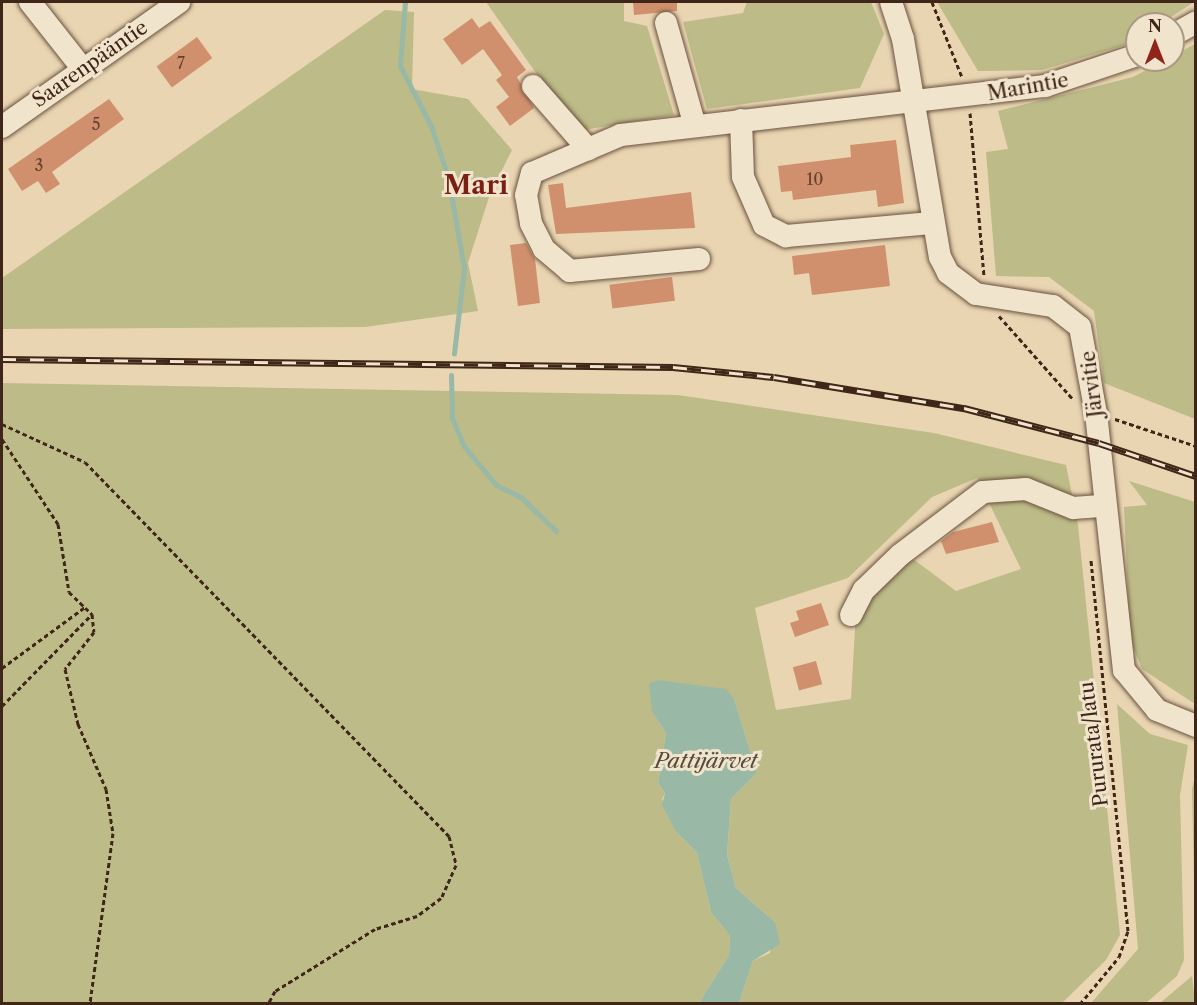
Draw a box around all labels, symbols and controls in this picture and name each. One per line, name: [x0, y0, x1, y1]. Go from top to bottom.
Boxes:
north arrow: [1125, 12, 1185, 72]
street label: Saarenpääntie: [28, 15, 152, 113]
text: N: [1148, 16, 1162, 36]
house number: 7: [177, 53, 185, 73]
street label: Marintie: [986, 68, 1070, 106]
house number: 5: [92, 114, 100, 134]
house number: 3: [35, 155, 43, 175]
house number: 10: [807, 169, 823, 189]
district label: Mari: [444, 170, 508, 202]
street label: Järvitie: [1076, 349, 1108, 419]
street label: Pururata/latu: [1074, 680, 1114, 808]
water label: Pattijärvet: [655, 748, 757, 774]

